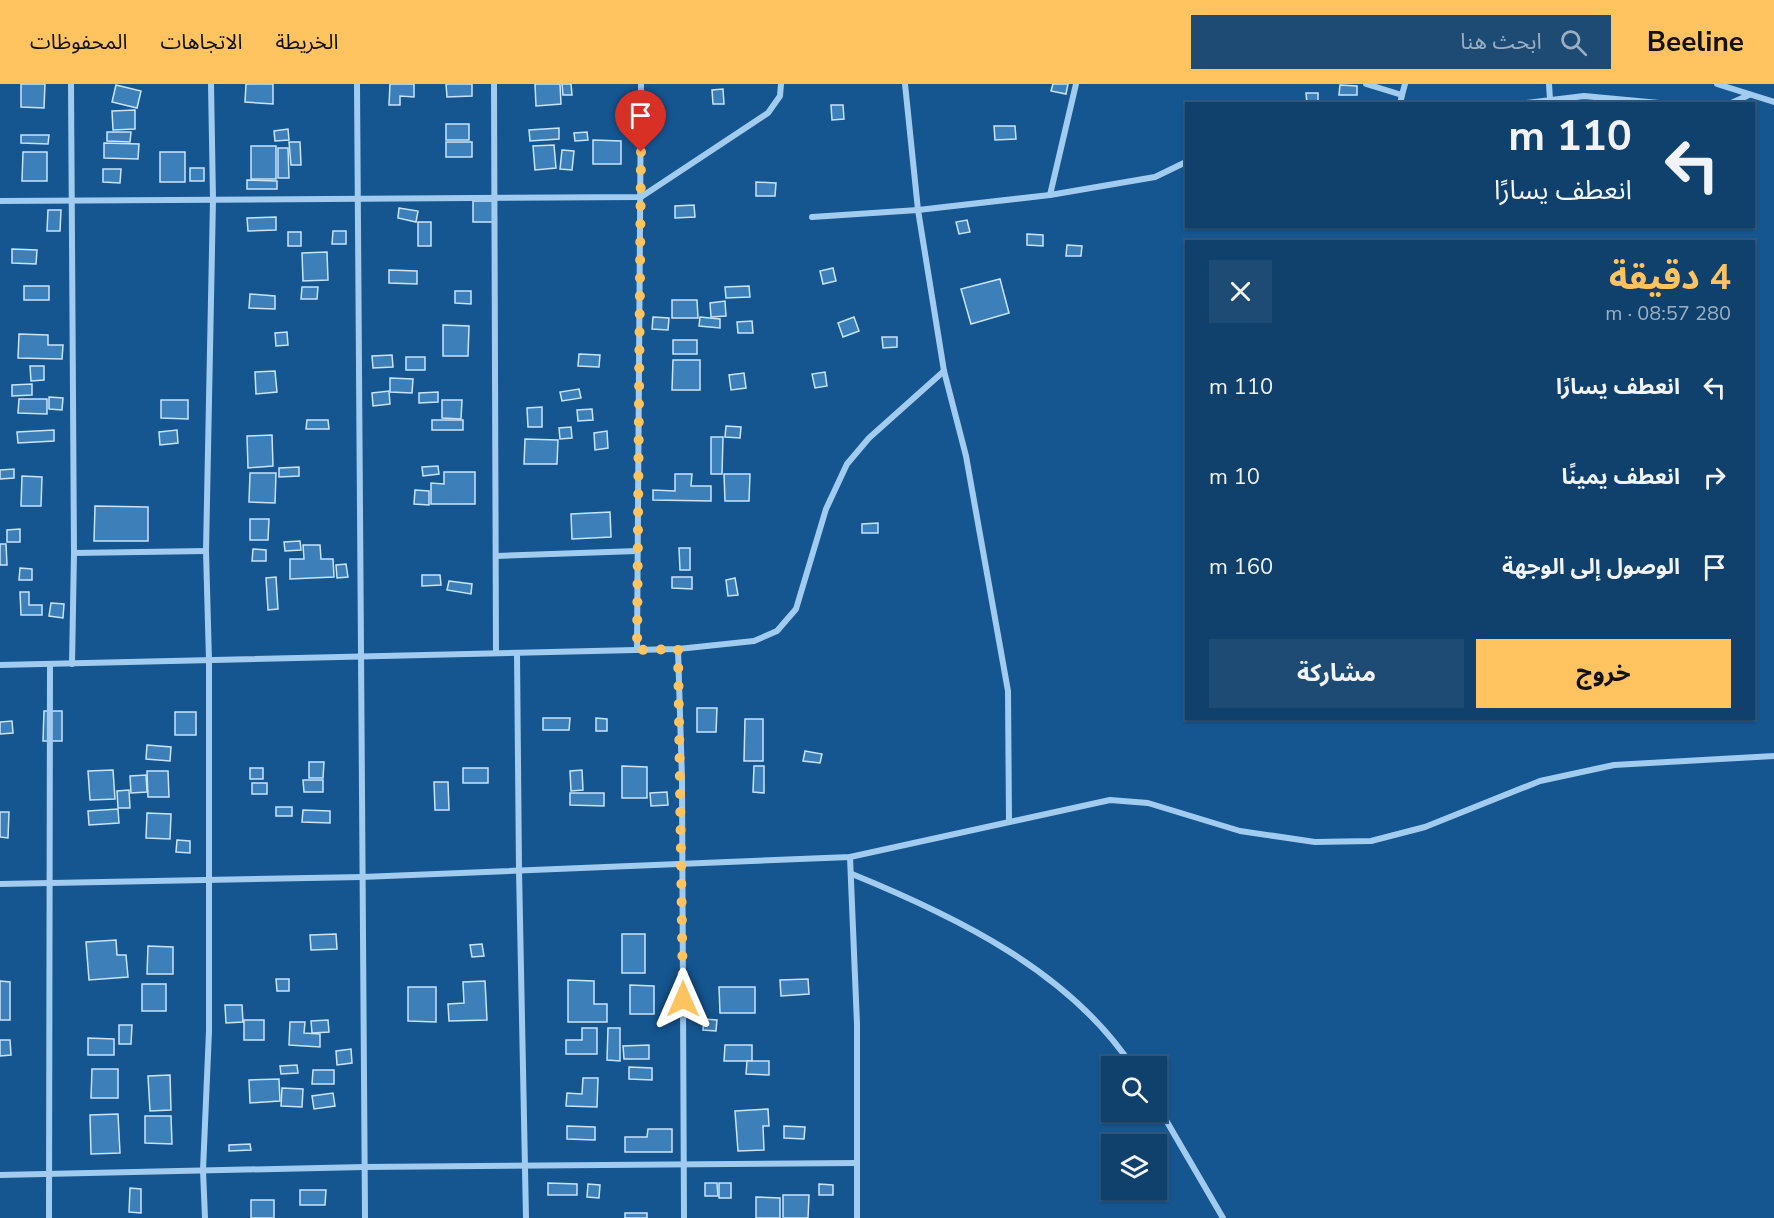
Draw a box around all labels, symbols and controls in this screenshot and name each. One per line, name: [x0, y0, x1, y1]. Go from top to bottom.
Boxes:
search box: [1191, 15, 1611, 69]
text: Beeline: [1647, 23, 1744, 61]
icon: search: [1557, 26, 1590, 59]
text: ابحث هنا: [1460, 27, 1542, 57]
text: المحفوظات: [30, 28, 127, 56]
text: الاتجاهات: [160, 28, 242, 56]
text: الخريطة: [275, 28, 338, 56]
pin: [615, 90, 666, 152]
icon: arrive: [624, 99, 657, 132]
text: 110 m: [1508, 108, 1632, 165]
icon: left: [1653, 126, 1731, 204]
text: انعطف يسارًا: [1494, 172, 1632, 209]
text: 4 دقيقة: [1609, 253, 1731, 302]
button: close: [1209, 260, 1272, 323]
text: 280 m · 08:57: [1605, 300, 1731, 327]
icon: left: [1698, 371, 1731, 404]
text: 110 m: [1209, 372, 1273, 402]
text: انعطف يسارًا: [1556, 372, 1680, 402]
icon: right: [1698, 461, 1731, 494]
text: 10 m: [1209, 462, 1260, 492]
text: انعطف يمينًا: [1562, 462, 1680, 492]
icon: arrive: [1698, 551, 1731, 584]
text: 160 m: [1209, 552, 1273, 582]
text: الوصول إلى الوجهة: [1502, 552, 1680, 582]
button: مشاركة: [1209, 639, 1464, 708]
button: خروج: [1476, 639, 1731, 708]
position arrow: [651, 967, 715, 1031]
map controls: [1101, 1056, 1167, 1200]
button: search: [1101, 1056, 1167, 1122]
button: layers: [1101, 1134, 1167, 1200]

